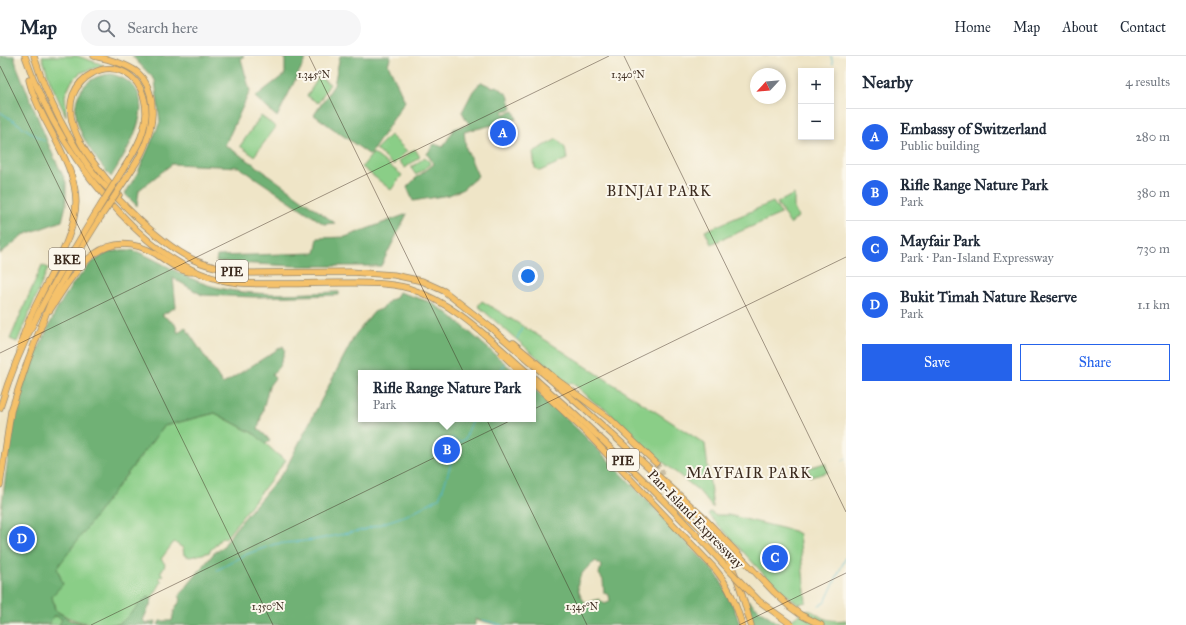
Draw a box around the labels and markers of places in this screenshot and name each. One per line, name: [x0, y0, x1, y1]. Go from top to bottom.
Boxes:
pin: A: [490, 118, 516, 148]
pin: B: [434, 435, 460, 465]
pin: D: [9, 524, 35, 554]
pin: C: [762, 543, 788, 573]

